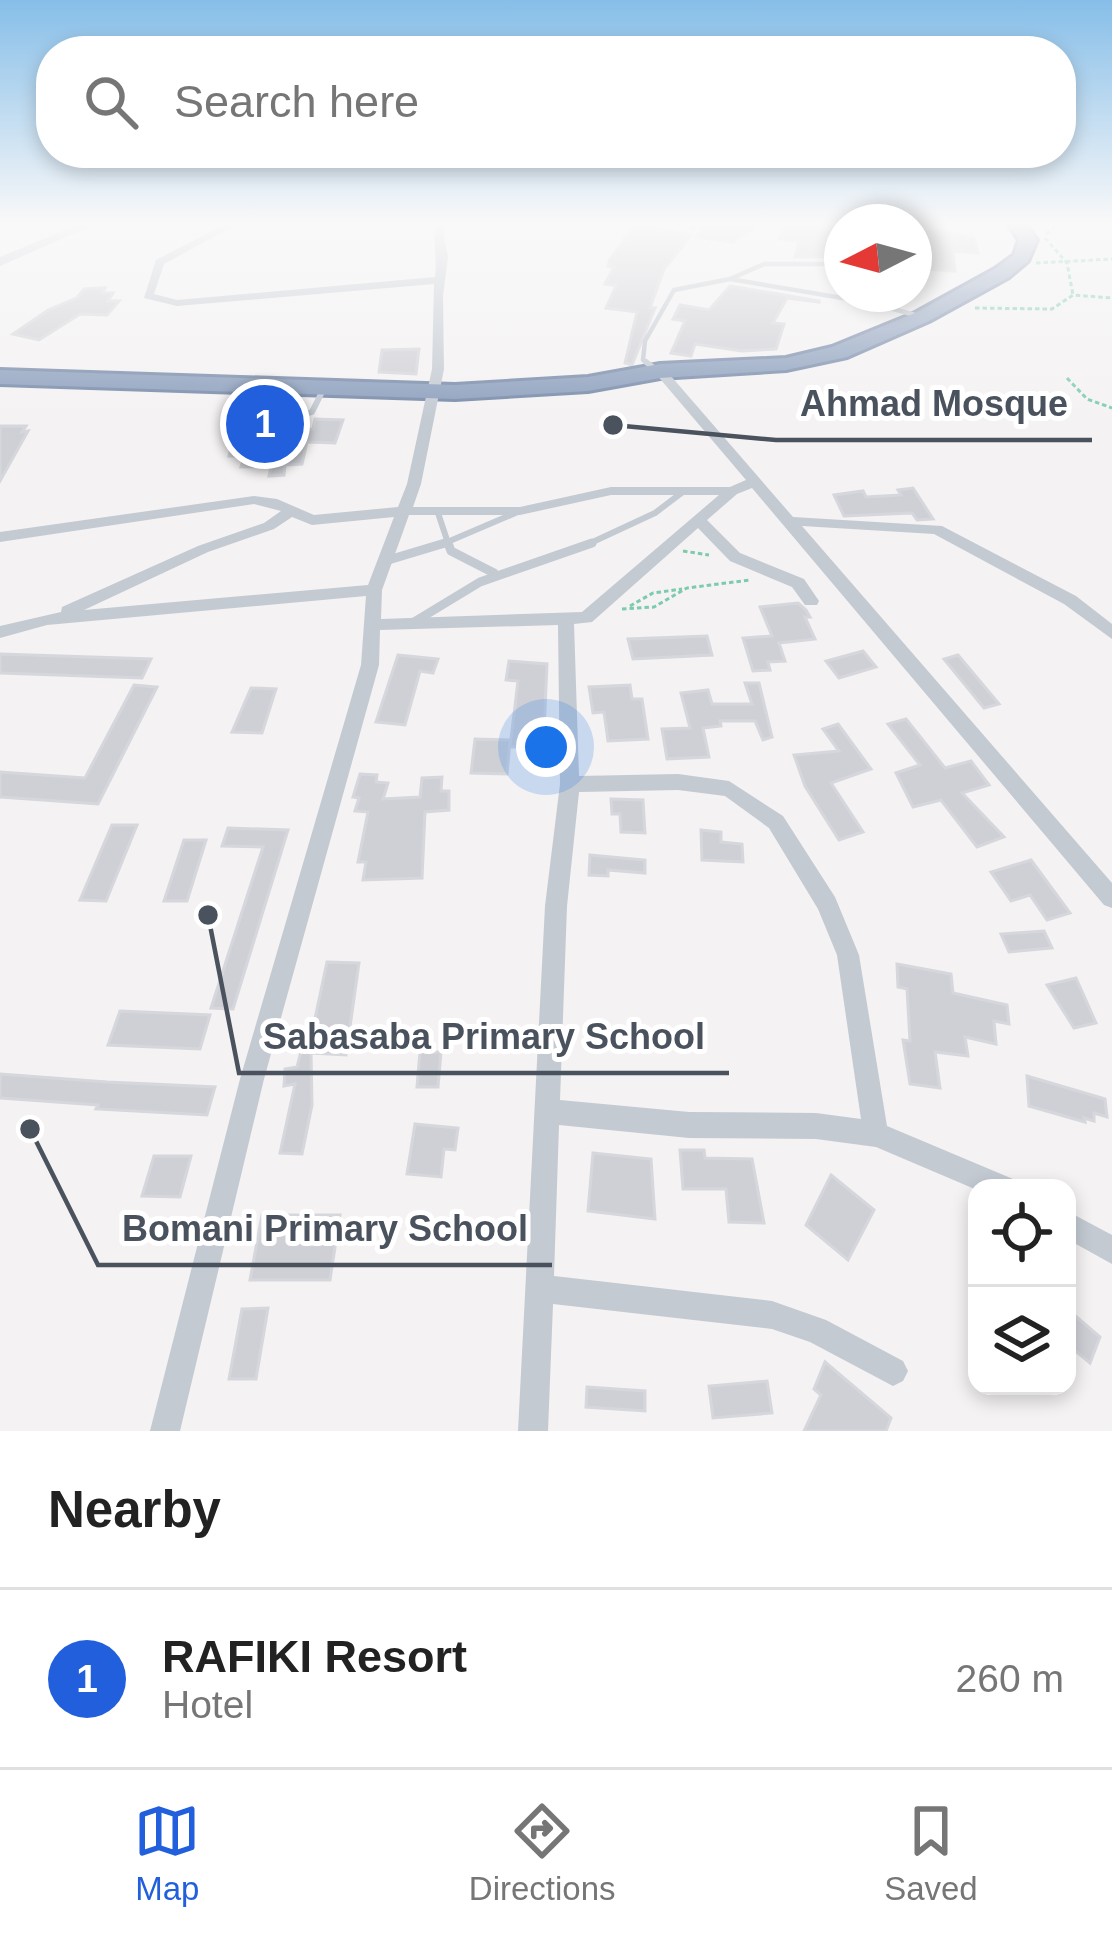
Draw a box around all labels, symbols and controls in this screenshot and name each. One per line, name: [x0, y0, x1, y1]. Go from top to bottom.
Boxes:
search box: [36, 36, 1076, 168]
icon: search: [78, 69, 144, 135]
text: Search here: [174, 76, 419, 127]
north arrow: [824, 204, 932, 312]
callout: Ahmad Mosque: [776, 368, 1092, 440]
pin: 1: [226, 379, 304, 469]
text: Ahmad Mosque: [800, 383, 1068, 424]
your location: [516, 717, 576, 777]
callout: Sabasaba Primary School: [239, 1001, 729, 1073]
text: Sabasaba Primary School: [263, 1016, 705, 1057]
map controls: [968, 1179, 1076, 1395]
button: locate: [968, 1179, 1076, 1287]
callout: Bomani Primary School: [98, 1193, 552, 1265]
text: Bomani Primary School: [122, 1208, 528, 1249]
button: layers: [968, 1287, 1076, 1395]
text: Nearby: [48, 1481, 221, 1538]
text: RAFIKI Resort: [162, 1631, 467, 1682]
text: 1: [76, 1657, 98, 1700]
text: 260 m: [956, 1657, 1064, 1700]
text: Hotel: [162, 1683, 253, 1726]
tab: Map: [134, 1798, 200, 1908]
tab: Directions: [469, 1798, 616, 1908]
tab: Saved: [884, 1798, 978, 1908]

